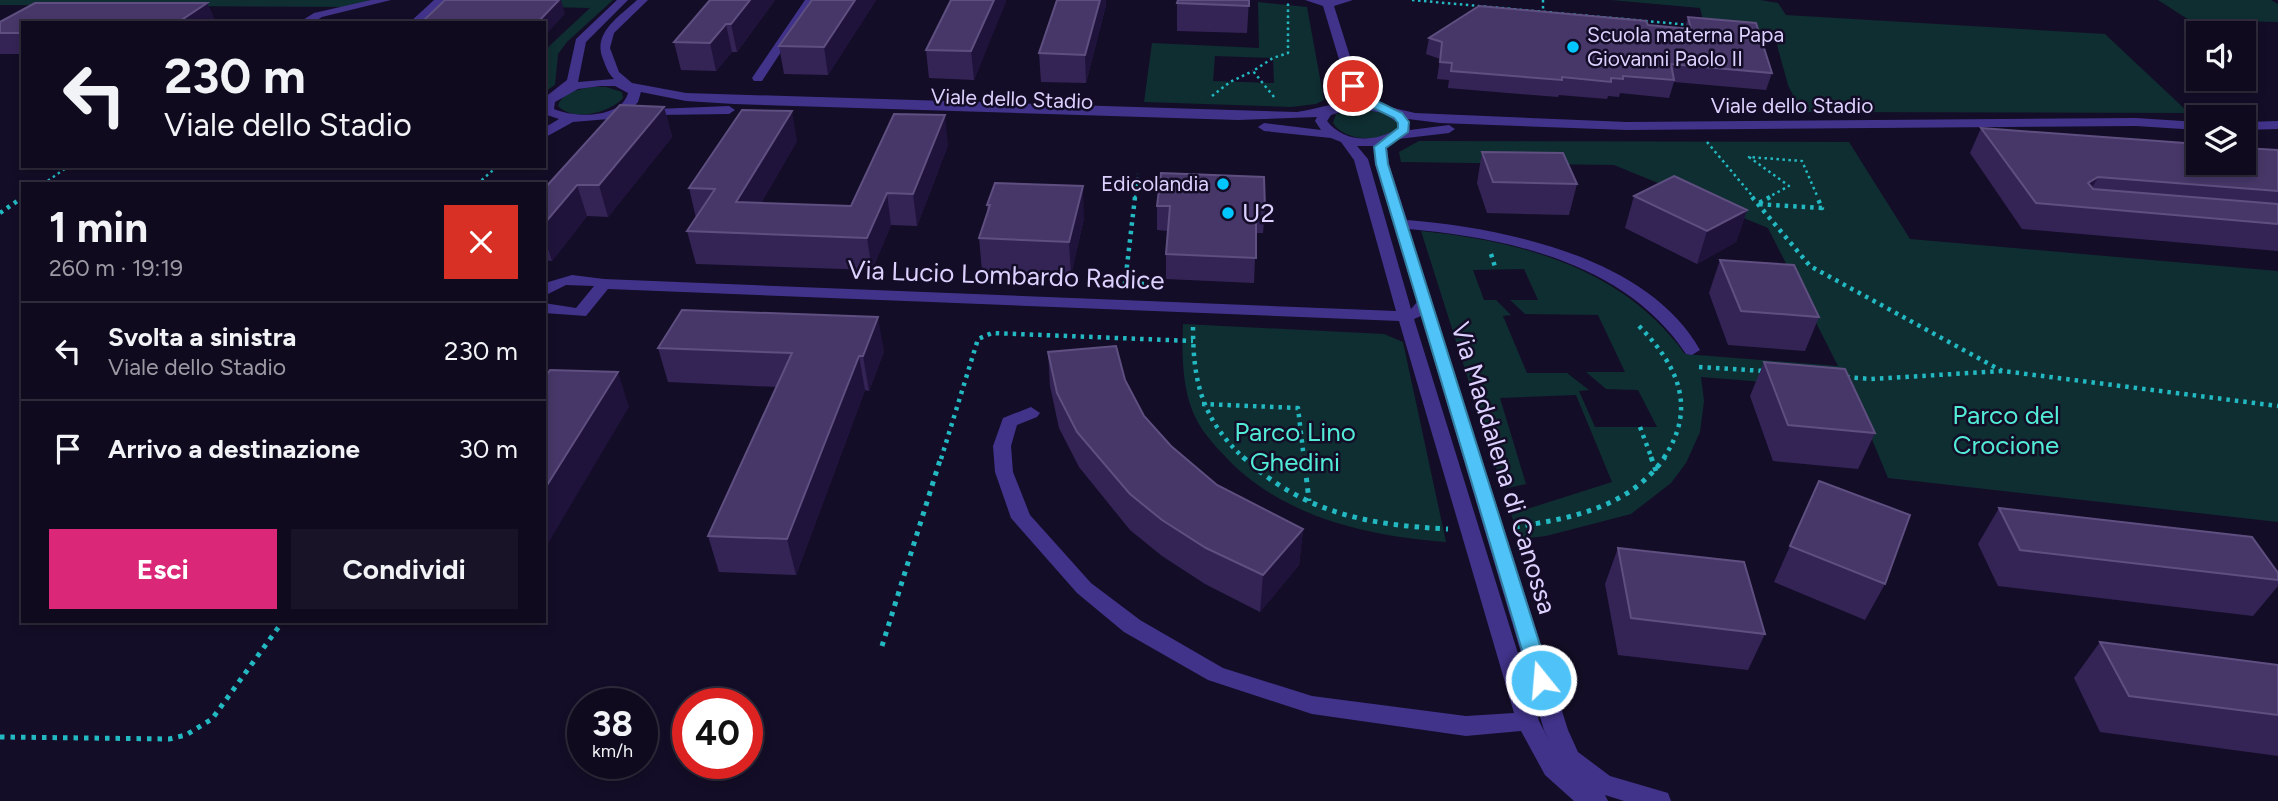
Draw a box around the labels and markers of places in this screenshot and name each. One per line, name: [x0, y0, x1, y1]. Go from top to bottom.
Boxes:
place label: Scuola materna Papa Giovanni Paolo II: [1587, 22, 1784, 71]
marker: Scuola materna Papa Giovanni Paolo II: [1565, 39, 1581, 55]
pin: [1323, 56, 1383, 116]
place label: Edicolandia: [1101, 171, 1209, 196]
marker: Edicolandia: [1215, 176, 1231, 192]
place label: U2: [1242, 197, 1275, 229]
marker: U2: [1220, 205, 1236, 221]

